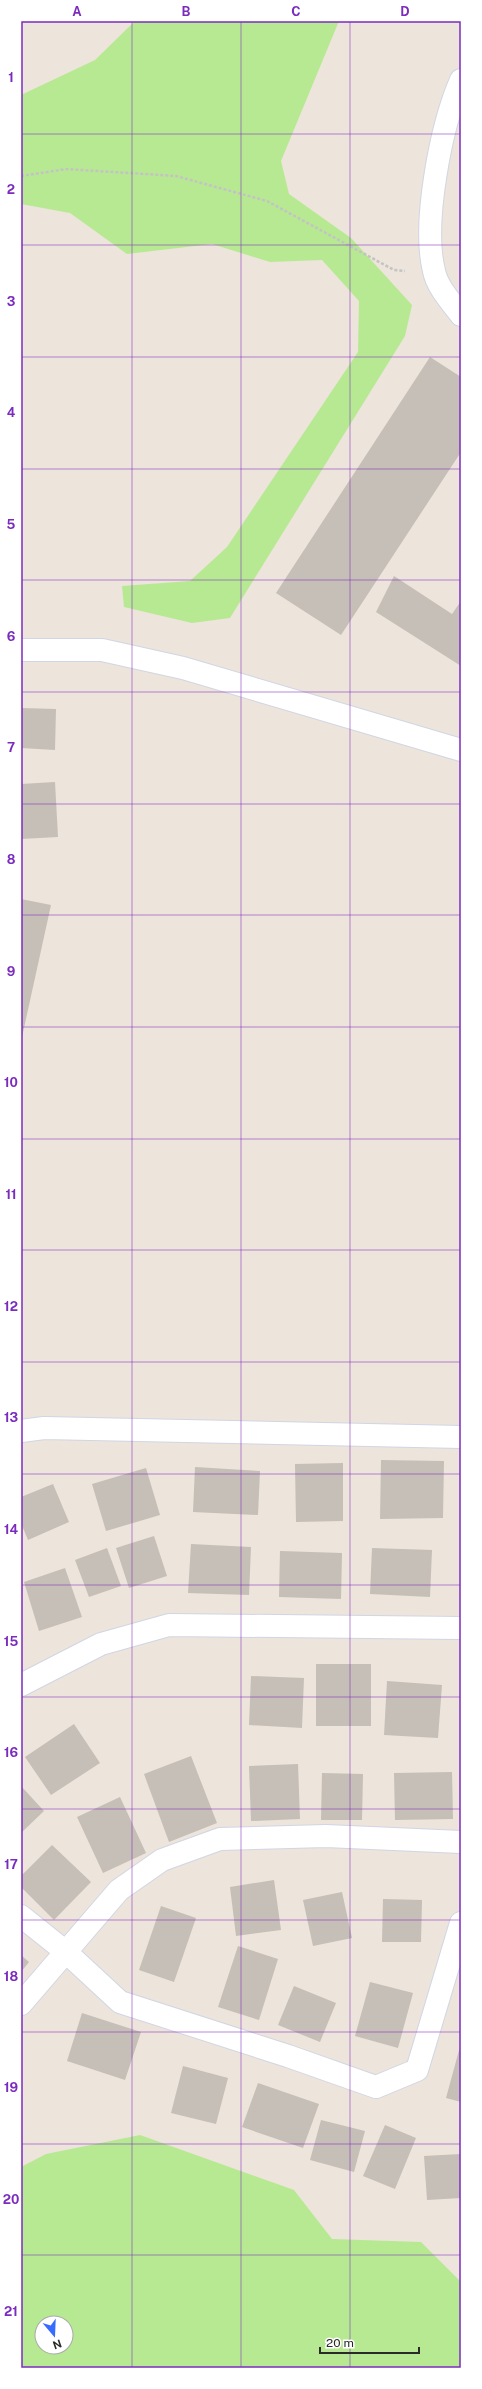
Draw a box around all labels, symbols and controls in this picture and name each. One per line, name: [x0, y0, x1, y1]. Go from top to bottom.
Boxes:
text: A: [72, 4, 82, 19]
text: B: [182, 4, 191, 19]
text: C: [291, 4, 301, 19]
text: D: [400, 4, 410, 19]
text: 1: [8, 70, 14, 85]
text: 2: [7, 182, 15, 197]
text: 3: [7, 294, 16, 309]
text: 4: [7, 405, 16, 420]
text: 5: [7, 517, 16, 532]
text: 6: [7, 629, 16, 644]
text: 7: [7, 740, 15, 755]
text: 8: [7, 852, 16, 867]
text: 9: [7, 964, 15, 979]
text: 10: [4, 1075, 18, 1090]
text: 11: [5, 1187, 17, 1202]
text: 12: [4, 1299, 18, 1314]
text: 13: [4, 1410, 18, 1425]
text: 14: [4, 1522, 19, 1537]
text: 15: [4, 1634, 18, 1649]
text: 16: [4, 1745, 18, 1760]
text: 17: [4, 1857, 18, 1872]
text: 18: [4, 1969, 18, 1984]
text: 19: [4, 2080, 18, 2095]
text: 20: [3, 2192, 19, 2207]
text: 21: [4, 2304, 18, 2319]
north arrow: [34, 2315, 74, 2355]
scale bar: [320, 2329, 419, 2355]
text: 20 m: [326, 2336, 354, 2350]
text: N: [51, 2337, 63, 2352]

